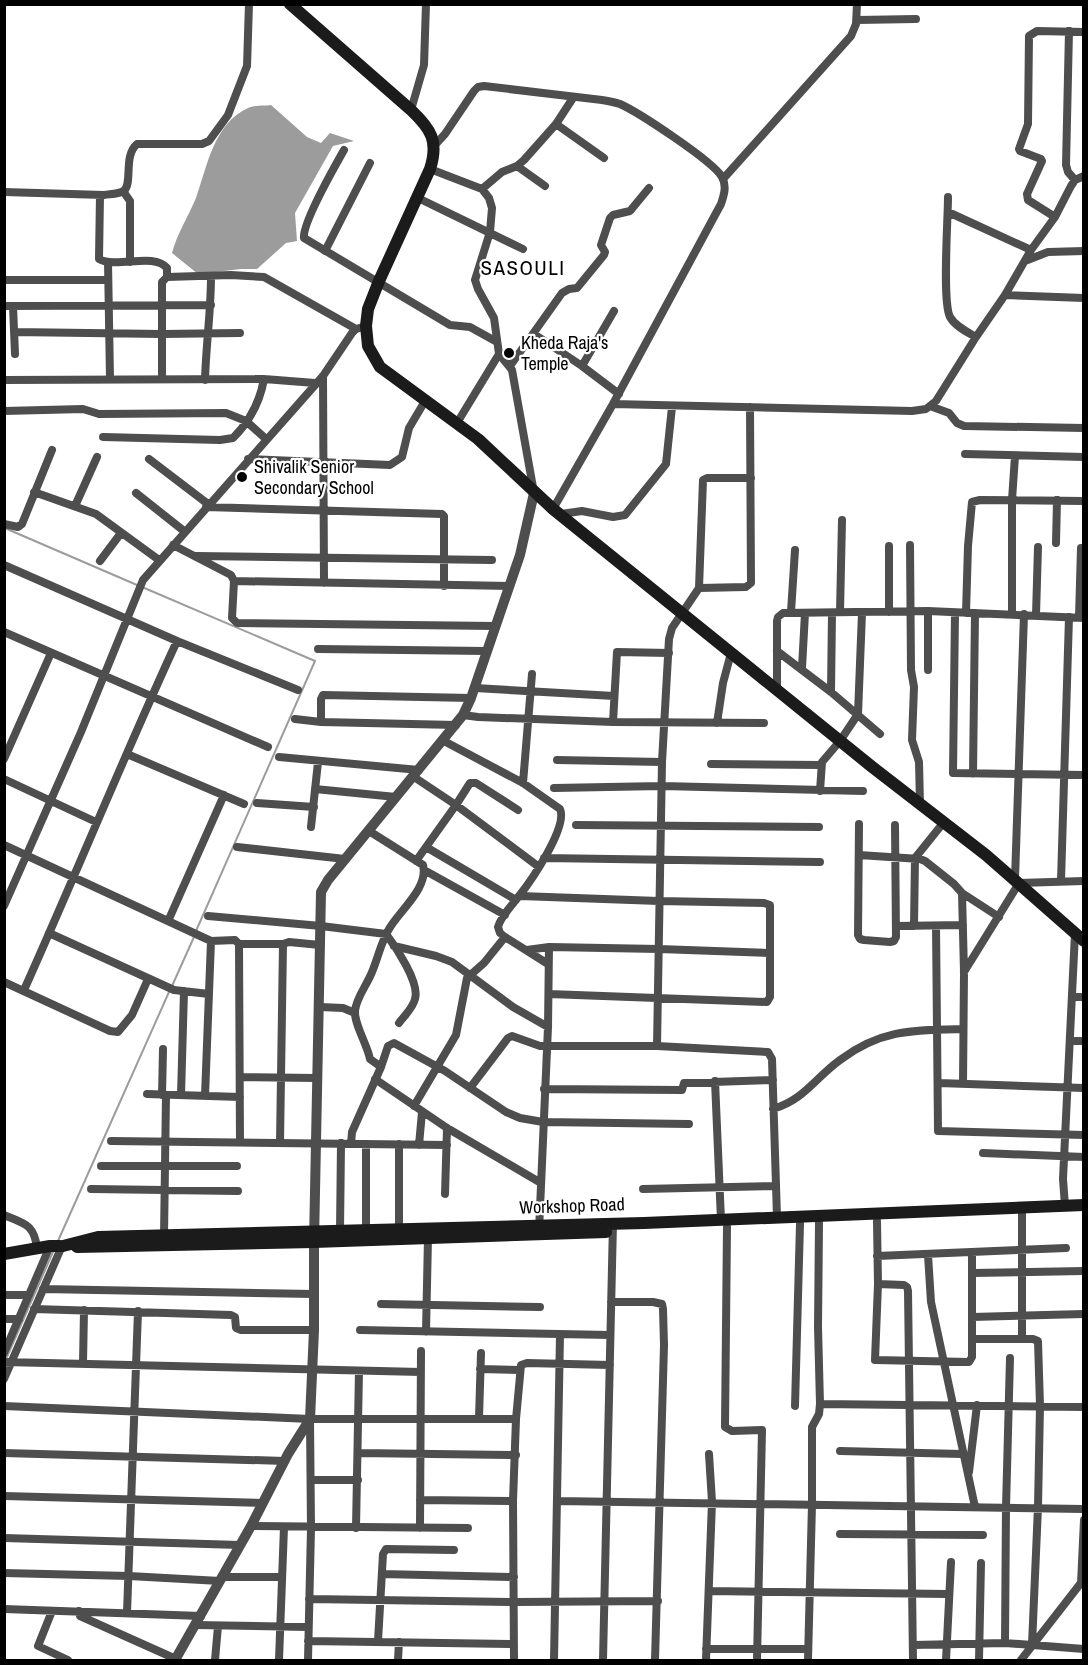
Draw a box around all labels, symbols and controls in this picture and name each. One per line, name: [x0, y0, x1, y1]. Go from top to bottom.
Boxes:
district label: SASOULI: [480, 253, 566, 282]
place label: Kheda Raja's Temple: [521, 330, 608, 376]
marker: Kheda Raja's Temple: [502, 346, 516, 360]
place label: Shivalik Senior Secondary School: [254, 454, 374, 500]
marker: Shivalik Senior Secondary School: [235, 470, 249, 484]
street label: Workshop Road: [519, 1191, 625, 1220]

